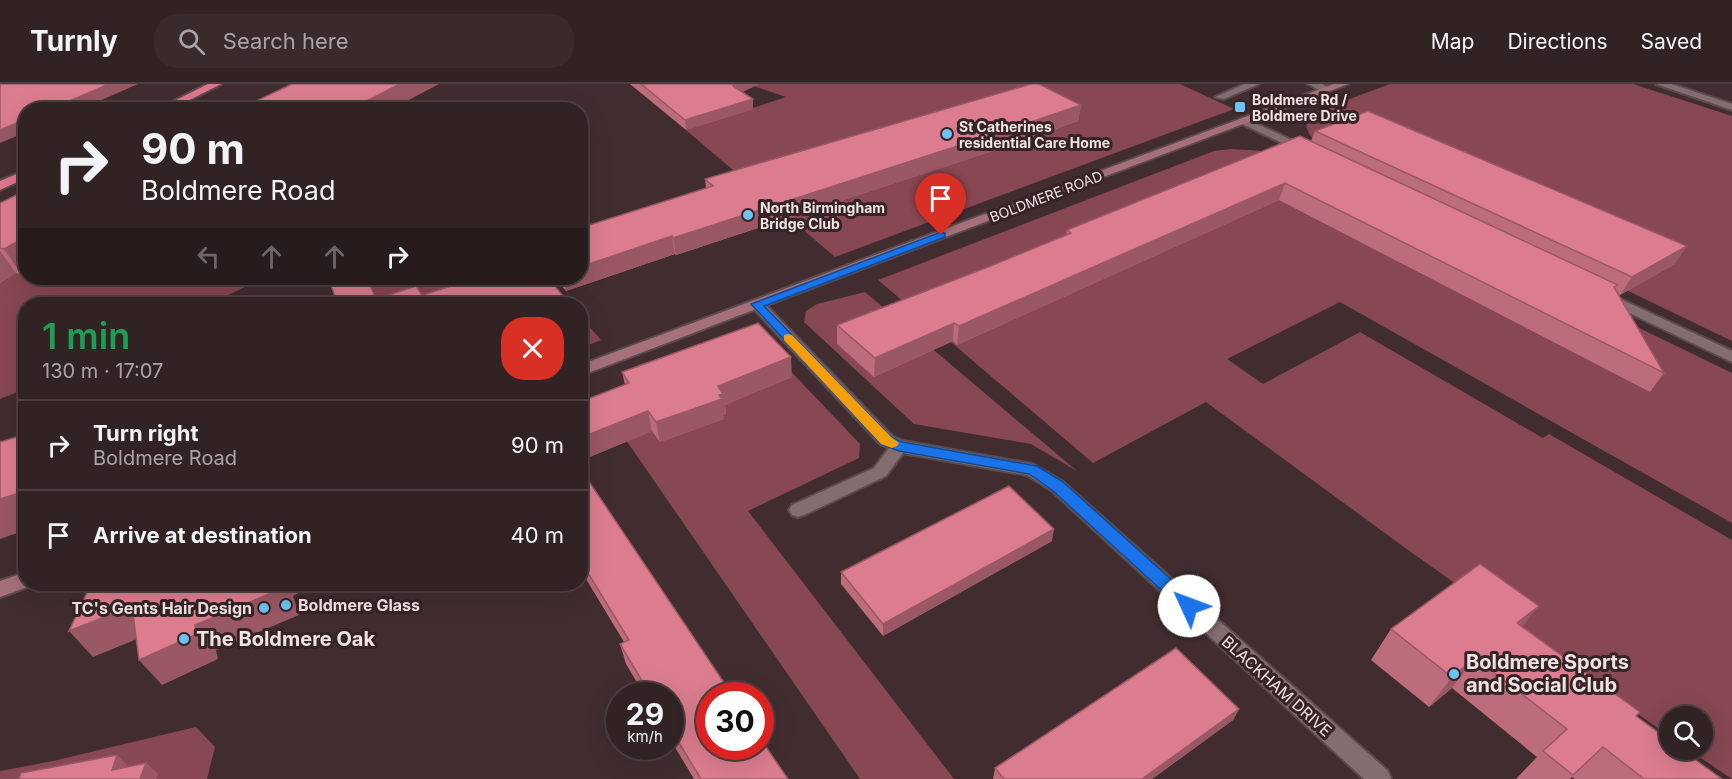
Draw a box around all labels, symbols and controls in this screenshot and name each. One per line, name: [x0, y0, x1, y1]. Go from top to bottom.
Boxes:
search box: [154, 14, 574, 68]
text: Turnly: [30, 24, 118, 58]
icon: search: [175, 25, 208, 58]
text: Search here: [223, 28, 349, 54]
text: Map: [1431, 29, 1474, 54]
text: Directions: [1507, 29, 1608, 54]
text: Saved: [1641, 29, 1702, 54]
place label: Boldmere Rd / Boldmere Drive: [1252, 91, 1357, 124]
marker: Boldmere Rd / Boldmere Drive: [1233, 100, 1247, 114]
place label: St Catherines residential Care Home: [959, 118, 1110, 151]
text: 90 m: [141, 123, 245, 174]
icon: right: [42, 126, 120, 204]
marker: St Catherines residential Care Home: [940, 127, 954, 141]
street label: BOLDMERE ROAD: [987, 167, 1105, 225]
pin: [915, 173, 966, 235]
text: Boldmere Road: [141, 174, 336, 207]
icon: arrive: [924, 182, 957, 215]
place label: North Birmingham Bridge Club: [760, 199, 885, 232]
marker: North Birmingham Bridge Club: [741, 208, 755, 222]
icon: left: [192, 240, 225, 273]
icon: ahead: [255, 240, 288, 273]
icon: ahead: [318, 240, 351, 273]
icon: right: [381, 240, 414, 273]
text: 1 min: [42, 314, 130, 358]
button: close: [501, 317, 564, 380]
text: 130 m · 17:07: [42, 359, 163, 383]
text: Turn right: [93, 420, 199, 446]
icon: right: [42, 429, 75, 462]
text: 90 m: [511, 432, 564, 458]
text: Boldmere Road: [93, 446, 237, 470]
icon: arrive: [42, 519, 75, 552]
text: Arrive at destination: [93, 522, 312, 548]
text: 40 m: [510, 522, 564, 548]
position arrow: [1157, 574, 1221, 638]
place label: Boldmere Glass: [298, 595, 420, 615]
place label: TC's Gents Hair Design: [72, 598, 252, 618]
marker: Boldmere Glass: [279, 598, 293, 612]
marker: TC's Gents Hair Design: [257, 601, 271, 615]
place label: The Boldmere Oak: [196, 627, 375, 651]
street label: BLACKHAM DRIVE: [1218, 631, 1336, 741]
marker: The Boldmere Oak: [177, 632, 191, 646]
place label: Boldmere Sports and Social Club: [1466, 650, 1629, 697]
marker: Boldmere Sports and Social Club: [1447, 667, 1461, 681]
speed limit sign: 30: [696, 682, 774, 760]
text: 29: [626, 696, 664, 732]
map controls: [1659, 706, 1713, 760]
button: search: [1659, 706, 1713, 760]
text: km/h: [627, 727, 663, 746]

